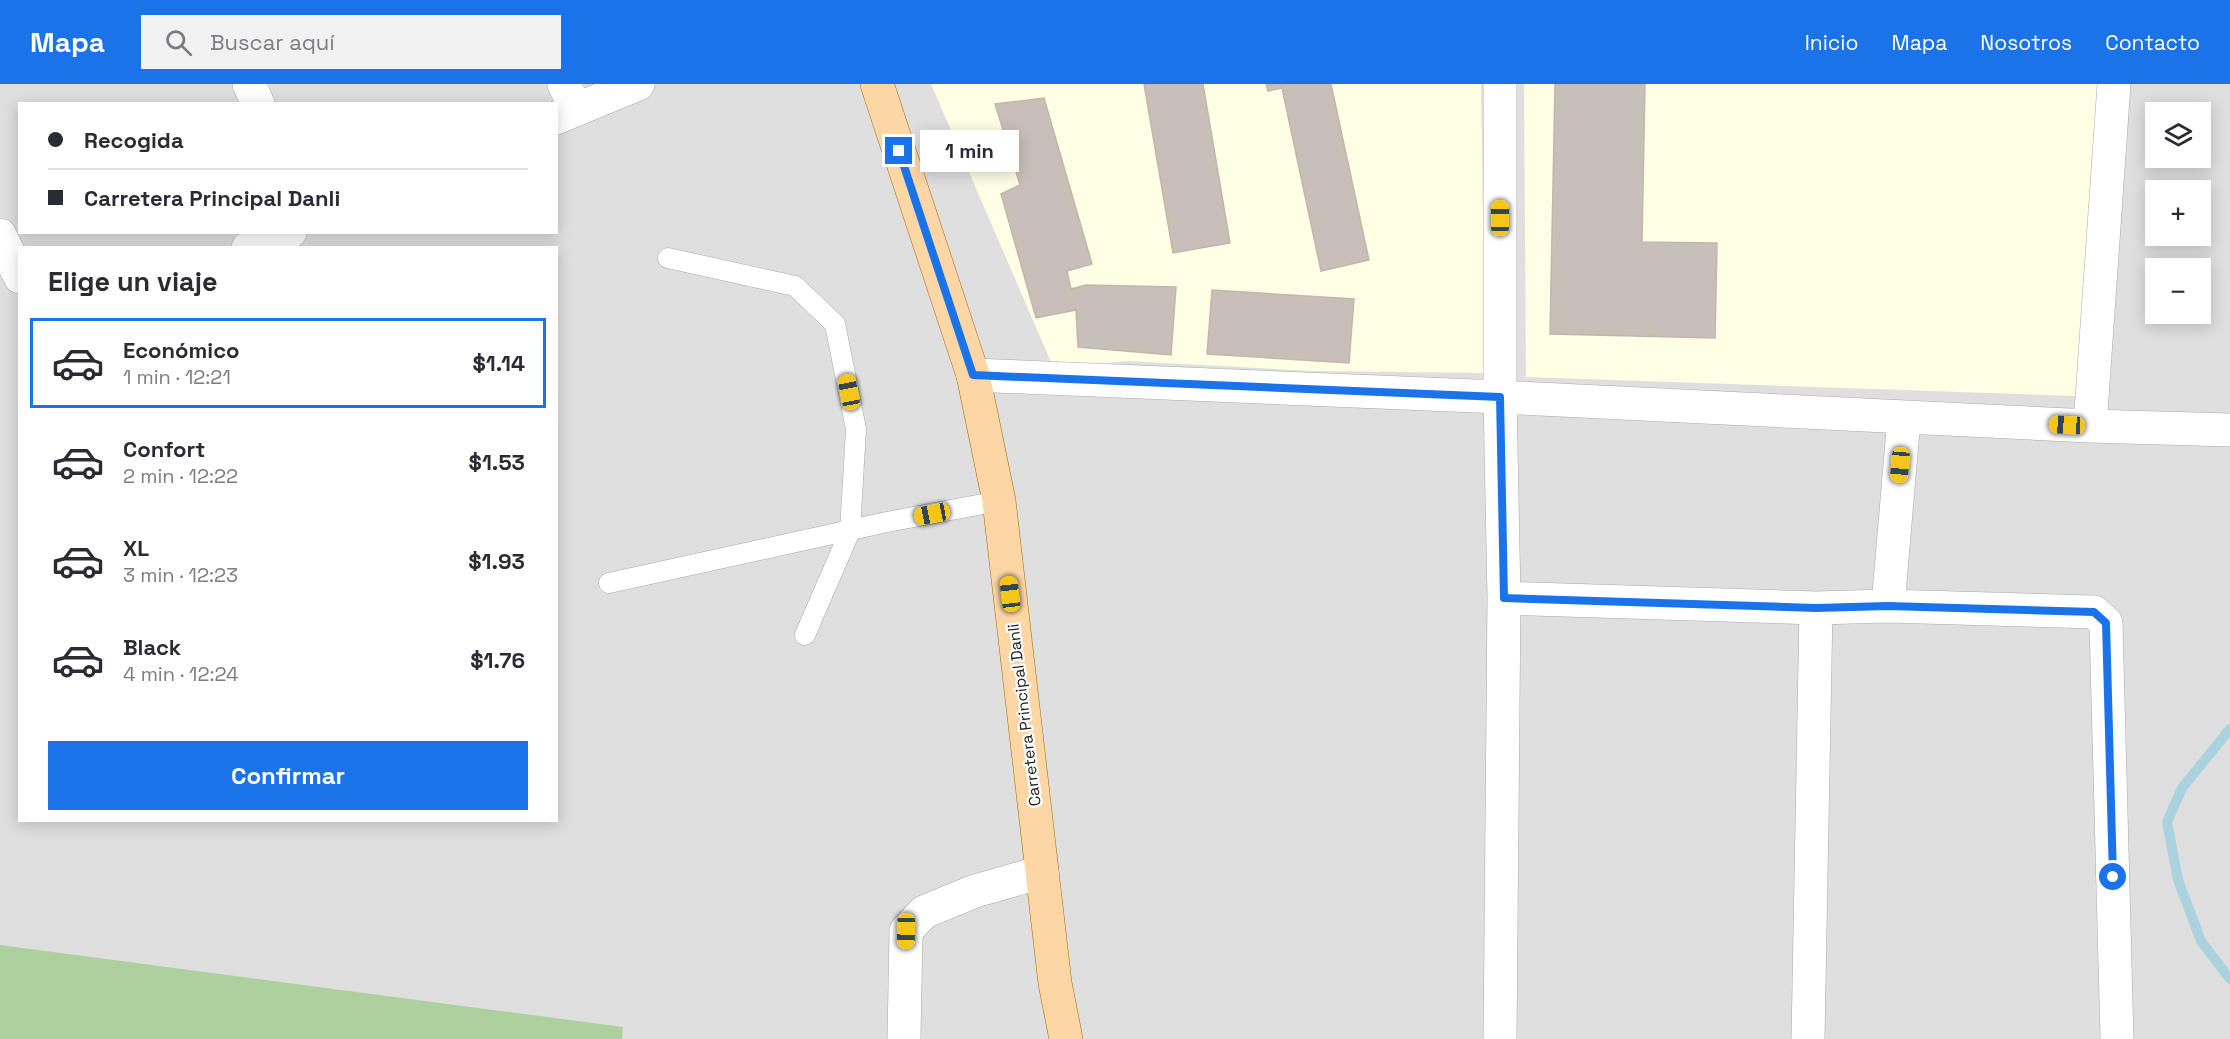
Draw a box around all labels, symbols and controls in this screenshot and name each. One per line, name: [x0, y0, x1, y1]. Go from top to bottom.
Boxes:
search box: [141, 15, 561, 69]
text: Mapa: [30, 24, 105, 60]
icon: search: [162, 26, 195, 59]
text: Buscar aquí: [210, 28, 335, 56]
text: Inicio: [1805, 29, 1859, 56]
text: Mapa: [1892, 29, 1947, 56]
text: Nosotros: [1980, 29, 2072, 56]
text: Contacto: [2105, 29, 2200, 56]
map controls: [2145, 102, 2211, 324]
button: layers: [2145, 102, 2211, 168]
text: Recogida: [84, 126, 184, 154]
callout: 1 min: [920, 130, 1019, 172]
route end: [885, 137, 912, 164]
text: 1 min: [945, 138, 994, 164]
button: +: [2145, 180, 2211, 246]
text: Carretera Principal Danli: [84, 184, 340, 212]
car: [1491, 200, 1509, 236]
button: −: [2145, 258, 2211, 324]
text: Elige un viaje: [48, 264, 218, 299]
icon: car: [51, 336, 105, 390]
text: Económico: [123, 336, 240, 364]
text: $1.14: [472, 349, 525, 377]
text: 1 min · 12:21: [123, 364, 231, 390]
car: [837, 373, 861, 411]
car: [2049, 415, 2085, 435]
icon: car: [51, 435, 105, 489]
text: Confort: [123, 435, 205, 463]
car: [1889, 446, 1911, 484]
text: $1.53: [469, 448, 525, 476]
text: 2 min · 12:22: [123, 463, 238, 489]
car: [913, 502, 951, 526]
icon: car: [51, 534, 105, 588]
text: XL: [123, 534, 149, 562]
text: $1.93: [468, 547, 525, 575]
text: 3 min · 12:23: [123, 562, 238, 588]
car: [999, 575, 1021, 613]
street label: Carretera Principal Danli: [1002, 622, 1046, 808]
icon: car: [51, 633, 105, 687]
text: Black: [123, 633, 181, 661]
text: $1.76: [470, 646, 525, 674]
text: 4 min · 12:24: [123, 661, 238, 687]
button: Confirmar: [48, 741, 528, 810]
route start: [2099, 863, 2126, 890]
car: [897, 913, 915, 949]

